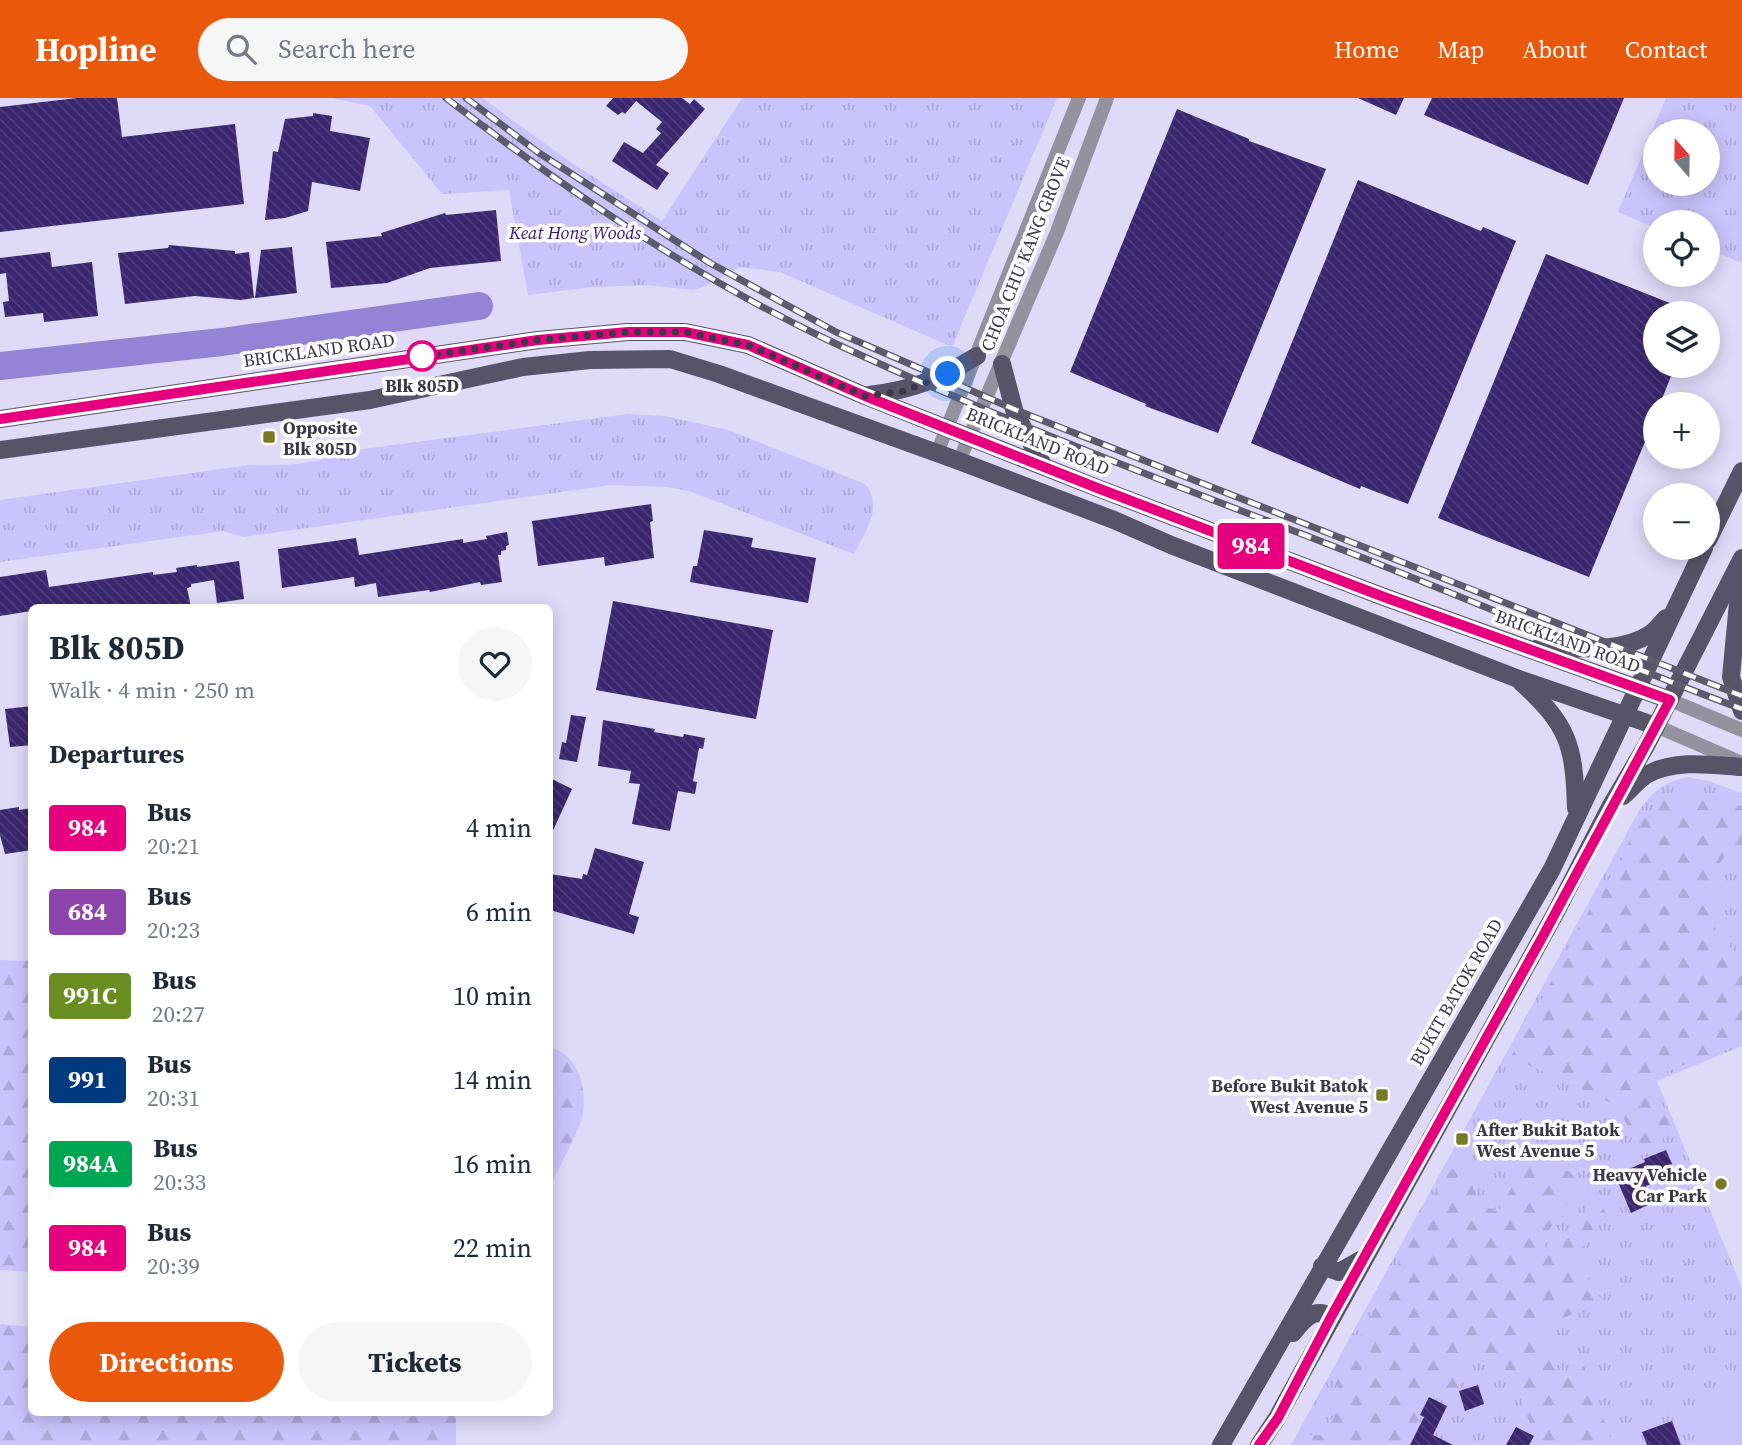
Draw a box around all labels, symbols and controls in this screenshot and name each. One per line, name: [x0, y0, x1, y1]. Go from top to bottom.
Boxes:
search box: [198, 18, 688, 81]
text: Hopline: [35, 27, 156, 72]
icon: search: [222, 30, 260, 68]
text: Search here: [278, 31, 415, 67]
text: Home: [1334, 33, 1399, 66]
text: Map: [1437, 33, 1484, 66]
text: About: [1522, 33, 1587, 66]
text: Contact: [1625, 33, 1707, 66]
north arrow: [1643, 119, 1720, 196]
map controls: [1643, 119, 1720, 560]
street label: CHOA CHU KANG GROVE: [974, 153, 1076, 355]
button: locate: [1643, 210, 1720, 287]
park label: Keat Hong Woods: [508, 220, 642, 245]
button: layers: [1643, 301, 1720, 378]
street label: BRICKLAND ROAD: [242, 327, 396, 373]
marker: Blk 805D: [407, 341, 437, 371]
your location: [930, 356, 965, 391]
place label: Blk 805D: [385, 373, 459, 398]
button: +: [1643, 392, 1720, 469]
street label: BRICKLAND ROAD: [963, 401, 1113, 481]
place label: Opposite Blk 805D: [283, 415, 357, 461]
marker: Opposite Blk 805D: [261, 429, 277, 445]
button: −: [1643, 483, 1720, 560]
line badge: 984: [1211, 523, 1291, 569]
text: 984: [1231, 529, 1271, 562]
street label: BRICKLAND ROAD: [1492, 603, 1644, 679]
text: Blk 805D: [49, 625, 185, 670]
button: heart: [458, 627, 532, 701]
text: Walk · 4 min · 250 m: [49, 674, 255, 706]
text: Departures: [49, 736, 184, 772]
text: Bus: [147, 794, 191, 830]
text: 4 min: [466, 810, 532, 846]
text: 984: [68, 811, 107, 844]
text: 20:21: [147, 830, 200, 862]
text: Bus: [147, 878, 191, 914]
text: 6 min: [466, 894, 532, 930]
text: 684: [68, 895, 107, 928]
text: 20:23: [147, 914, 200, 946]
street label: BUKIT BATOK ROAD: [1404, 914, 1508, 1070]
text: Bus: [152, 962, 196, 998]
text: 10 min: [453, 978, 532, 1014]
text: 991C: [63, 979, 117, 1012]
text: 20:27: [152, 998, 205, 1030]
text: Bus: [147, 1046, 191, 1082]
text: 14 min: [453, 1062, 532, 1098]
text: 991: [68, 1063, 107, 1096]
place label: Before Bukit Batok West Avenue 5: [1211, 1073, 1368, 1119]
text: 20:31: [147, 1082, 200, 1114]
marker: Before Bukit Batok West Avenue 5: [1374, 1087, 1390, 1103]
place label: After Bukit Batok West Avenue 5: [1476, 1117, 1620, 1163]
text: Bus: [153, 1130, 198, 1166]
marker: After Bukit Batok West Avenue 5: [1454, 1131, 1470, 1147]
text: 16 min: [453, 1146, 532, 1182]
text: 984A: [63, 1147, 118, 1180]
place label: Heavy Vehicle Car Park: [1593, 1162, 1707, 1208]
text: 20:33: [153, 1166, 206, 1198]
marker: Heavy Vehicle Car Park: [1713, 1176, 1729, 1192]
text: Bus: [147, 1214, 191, 1250]
text: 22 min: [453, 1230, 532, 1266]
text: 984: [68, 1231, 107, 1264]
text: 20:39: [147, 1250, 200, 1282]
button: Directions: [49, 1322, 284, 1402]
button: Tickets: [298, 1322, 532, 1402]

